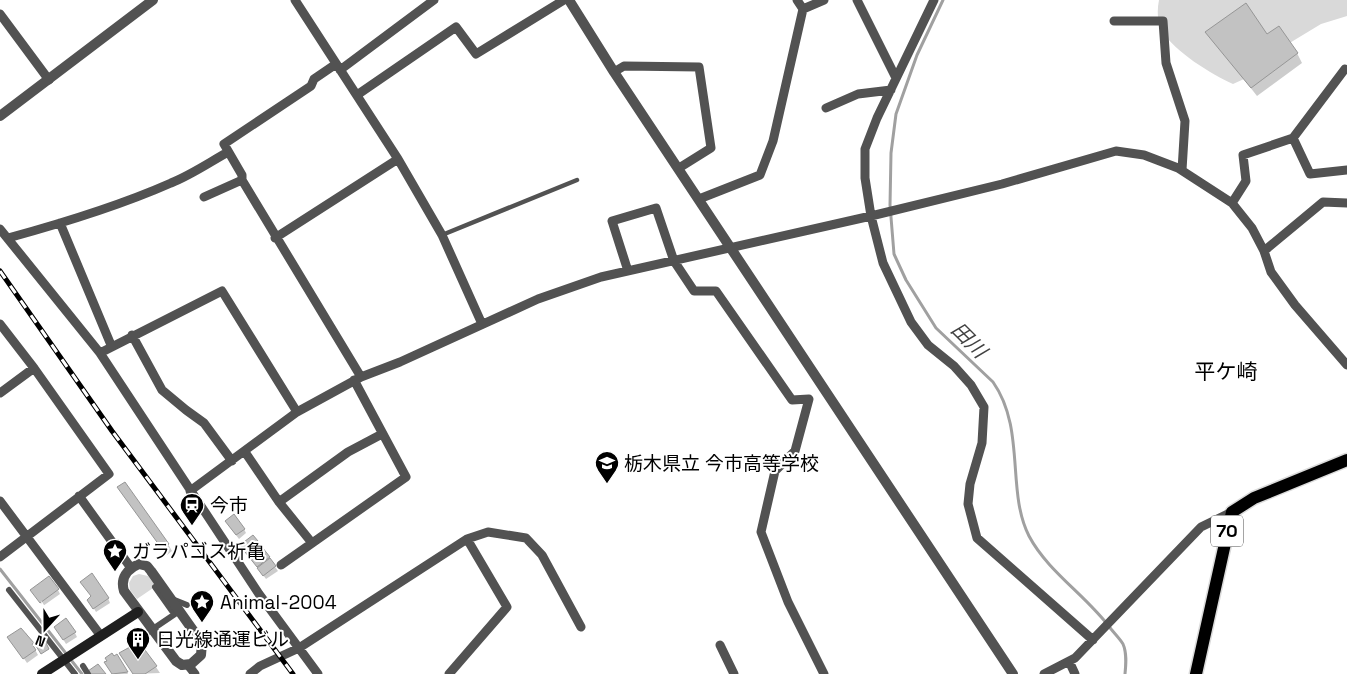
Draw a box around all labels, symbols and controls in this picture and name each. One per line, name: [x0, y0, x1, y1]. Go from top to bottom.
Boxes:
water label: 田川: [946, 317, 994, 365]
district label: 平ケ崎: [1195, 358, 1258, 385]
school or university icon: 栃木県立 今市高等学校: [594, 450, 620, 484]
place label: 栃木県立 今市高等学校: [624, 451, 819, 476]
station icon: 今市: [179, 492, 205, 526]
place label: 今市: [210, 493, 248, 518]
road number: 70: [1211, 516, 1243, 546]
place icon: ガラパゴス祈亀: [102, 538, 128, 572]
place label: ガラパゴス祈亀: [132, 539, 265, 564]
place icon: Animal-2004: [189, 589, 215, 623]
place label: Animal-2004: [220, 590, 337, 615]
north arrow: [20, 604, 70, 654]
building icon: 日光線通運ビル: [125, 626, 151, 660]
place label: 日光線通運ビル: [156, 627, 289, 652]
text: N: [33, 631, 48, 651]

